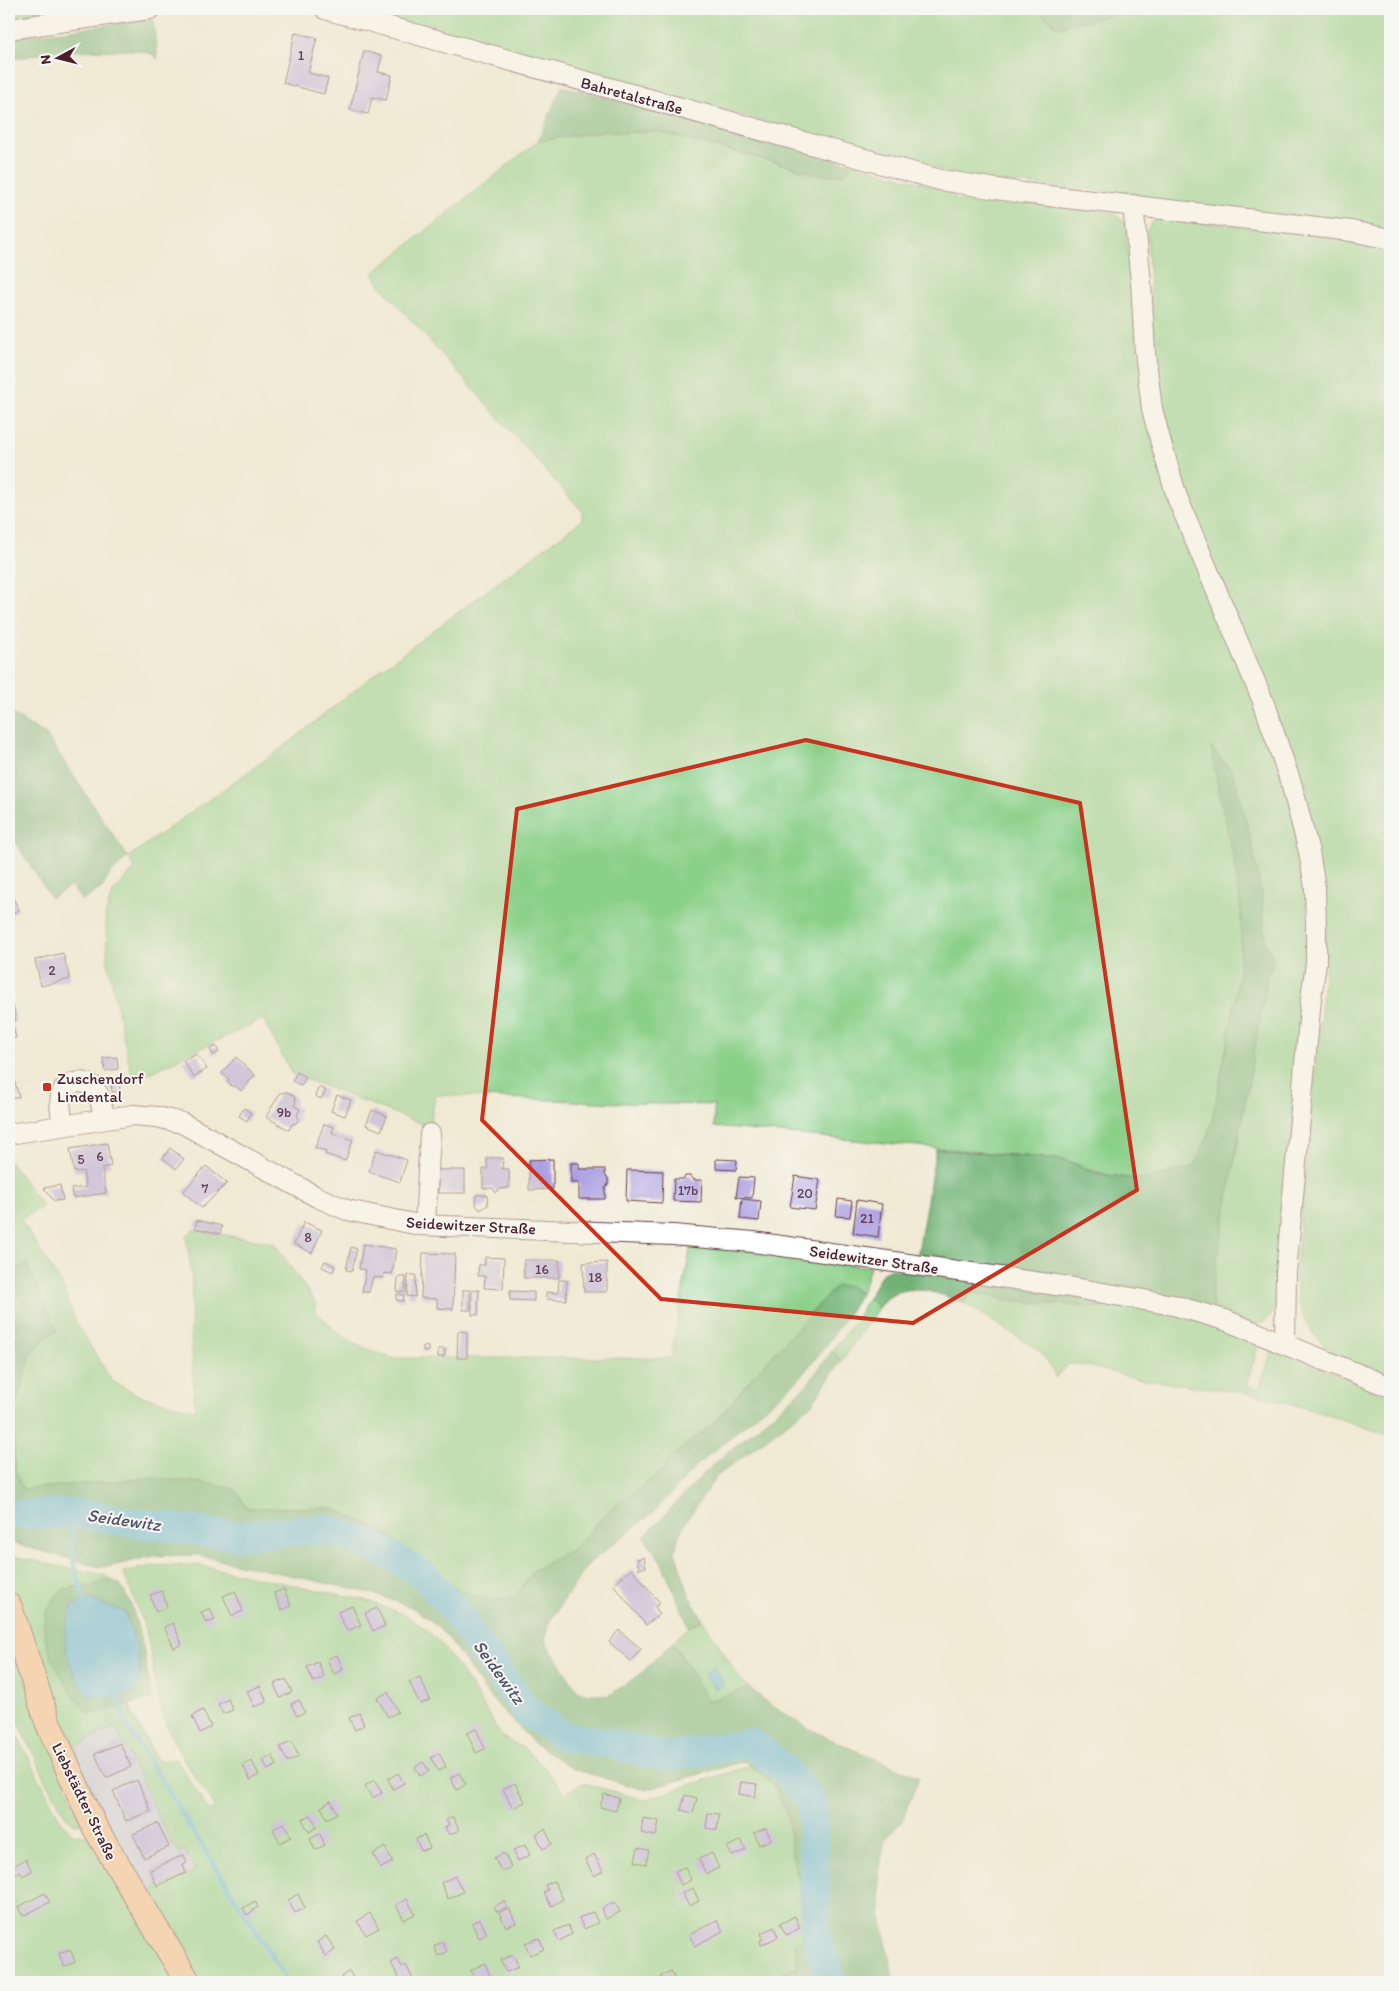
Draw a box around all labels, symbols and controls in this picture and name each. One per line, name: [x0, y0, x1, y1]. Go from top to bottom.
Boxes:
north arrow: [32, 32, 82, 82]
house number: 1: [298, 47, 305, 64]
text: N: [37, 54, 55, 65]
street label: Bahretalstraße: [579, 73, 685, 118]
house number: 2: [48, 962, 56, 979]
place label: Zuschendorf Lindental: [57, 1069, 145, 1106]
marker: Zuschendorf Lindental: [41, 1081, 53, 1093]
house number: 9b: [277, 1104, 291, 1121]
house number: 6: [96, 1148, 104, 1165]
house number: 5: [77, 1151, 85, 1168]
house number: 7: [202, 1180, 209, 1197]
house number: 17b: [678, 1182, 698, 1199]
house number: 20: [797, 1185, 813, 1202]
house number: 21: [860, 1210, 874, 1227]
street label: Seidewitzer Straße: [406, 1213, 536, 1238]
house number: 8: [304, 1229, 312, 1246]
street label: Seidewitzer Straße: [808, 1241, 940, 1278]
house number: 16: [535, 1261, 549, 1278]
house number: 18: [588, 1269, 602, 1286]
water label: Seidewitz: [86, 1504, 164, 1536]
water label: Seidewitz: [468, 1636, 531, 1710]
street label: Liebstädter Straße: [48, 1739, 121, 1863]

